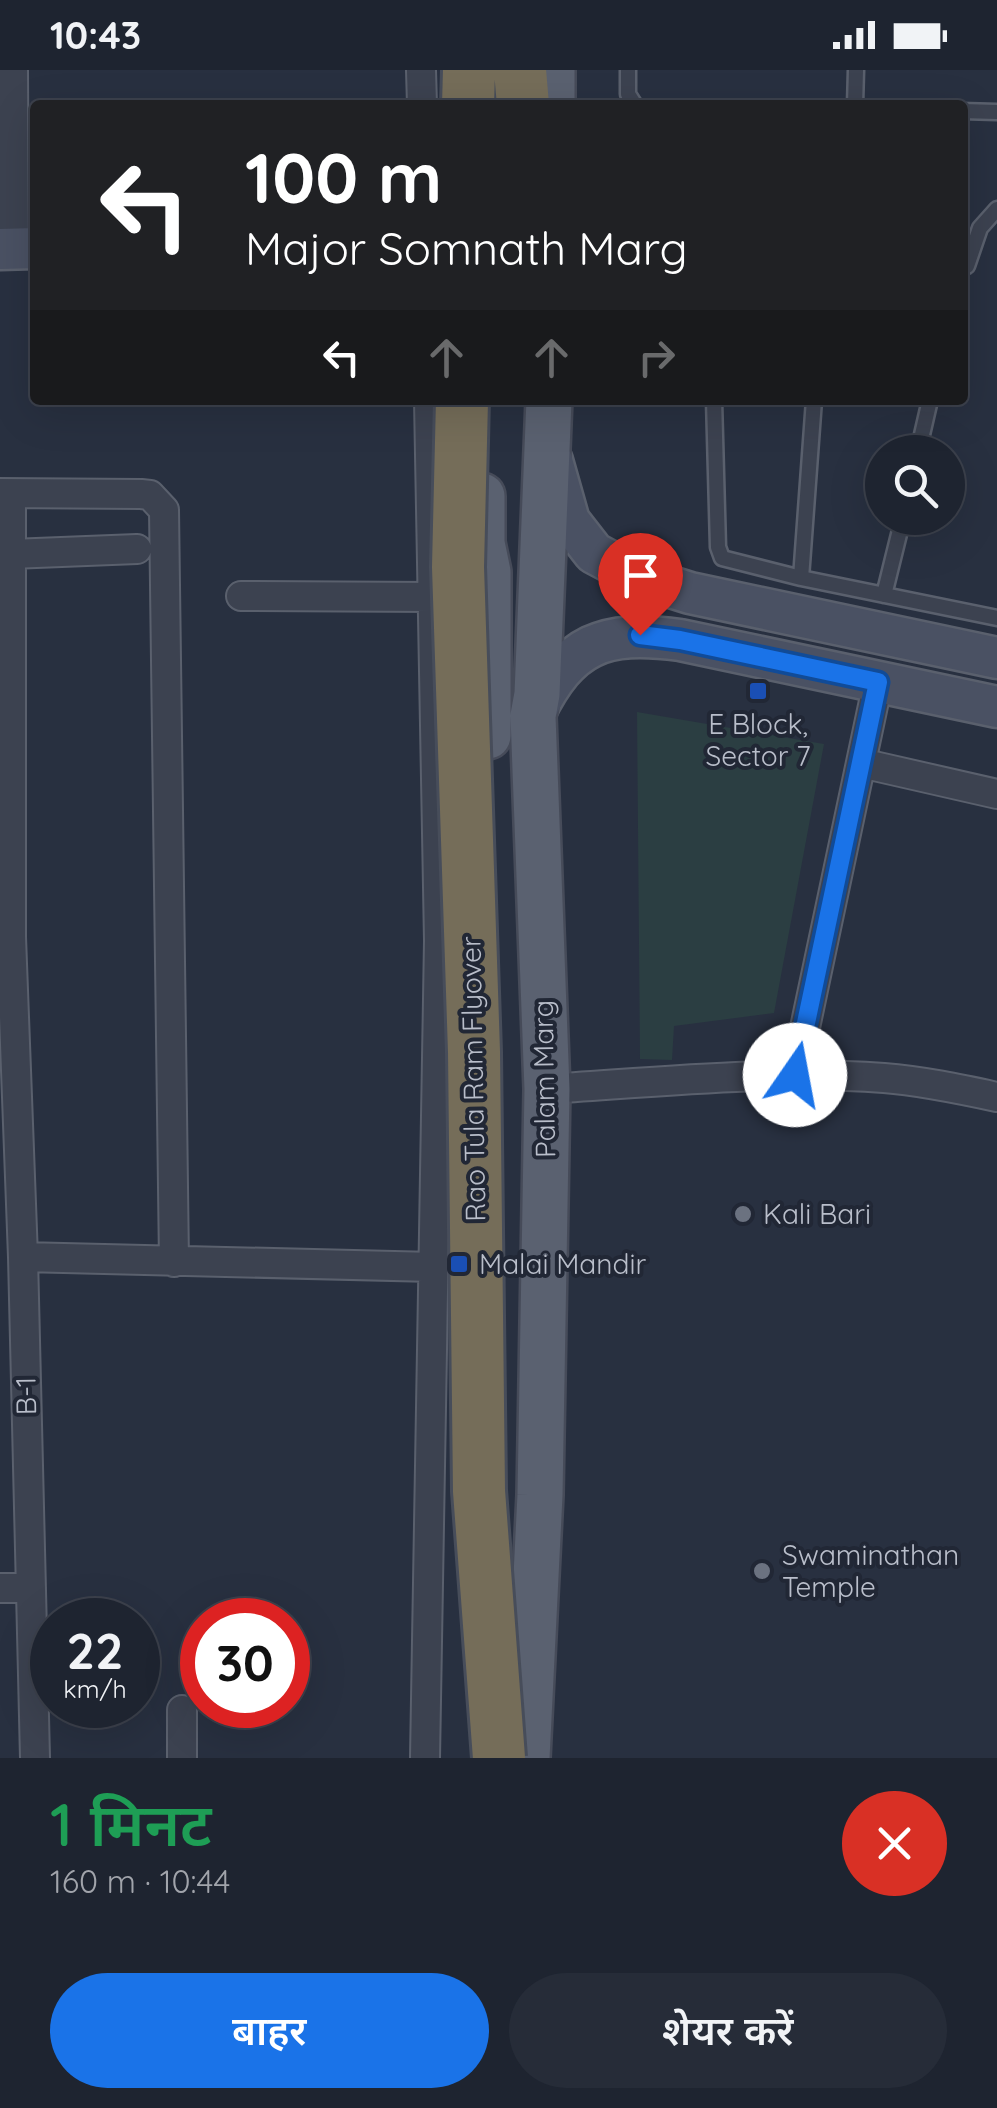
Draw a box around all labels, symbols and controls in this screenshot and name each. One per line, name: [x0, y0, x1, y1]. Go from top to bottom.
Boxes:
text: 10:43: [50, 11, 141, 59]
text: 100 m: [245, 133, 442, 221]
icon: left: [80, 140, 210, 270]
text: Major Somnath Marg: [245, 220, 688, 276]
icon: left: [314, 330, 369, 385]
icon: ahead: [419, 330, 474, 385]
icon: ahead: [524, 330, 579, 385]
icon: right: [629, 330, 684, 385]
map controls: [865, 435, 965, 535]
button: search: [865, 435, 965, 535]
pin: [598, 533, 683, 636]
icon: arrive: [613, 548, 668, 603]
marker: E Block, Sector 7: [747, 680, 769, 702]
place label: E Block, Sector 7: [705, 706, 811, 773]
street label: Rao Tula Ram Flyover: [453, 936, 492, 1222]
street label: Palam Marg: [525, 1000, 562, 1158]
position arrow: [743, 1023, 847, 1127]
place label: Kali Bari: [763, 1196, 871, 1231]
marker: Kali Bari: [732, 1203, 754, 1225]
place label: Malai Mandir: [479, 1246, 646, 1281]
marker: Malai Mandir: [448, 1253, 470, 1275]
street label: B-1: [8, 1377, 43, 1415]
place label: Swaminathan Temple: [782, 1537, 959, 1604]
marker: Swaminathan Temple: [751, 1560, 773, 1582]
speed limit sign: 30: [180, 1598, 310, 1728]
text: 22: [67, 1619, 123, 1682]
text: km/h: [63, 1673, 127, 1704]
text: 1 मिनट: [50, 1786, 211, 1861]
button: close: [842, 1791, 947, 1896]
text: 160 m · 10:44: [50, 1861, 230, 1901]
button: बाहर: [50, 1973, 489, 2088]
button: शेयर करें: [509, 1973, 947, 2088]

